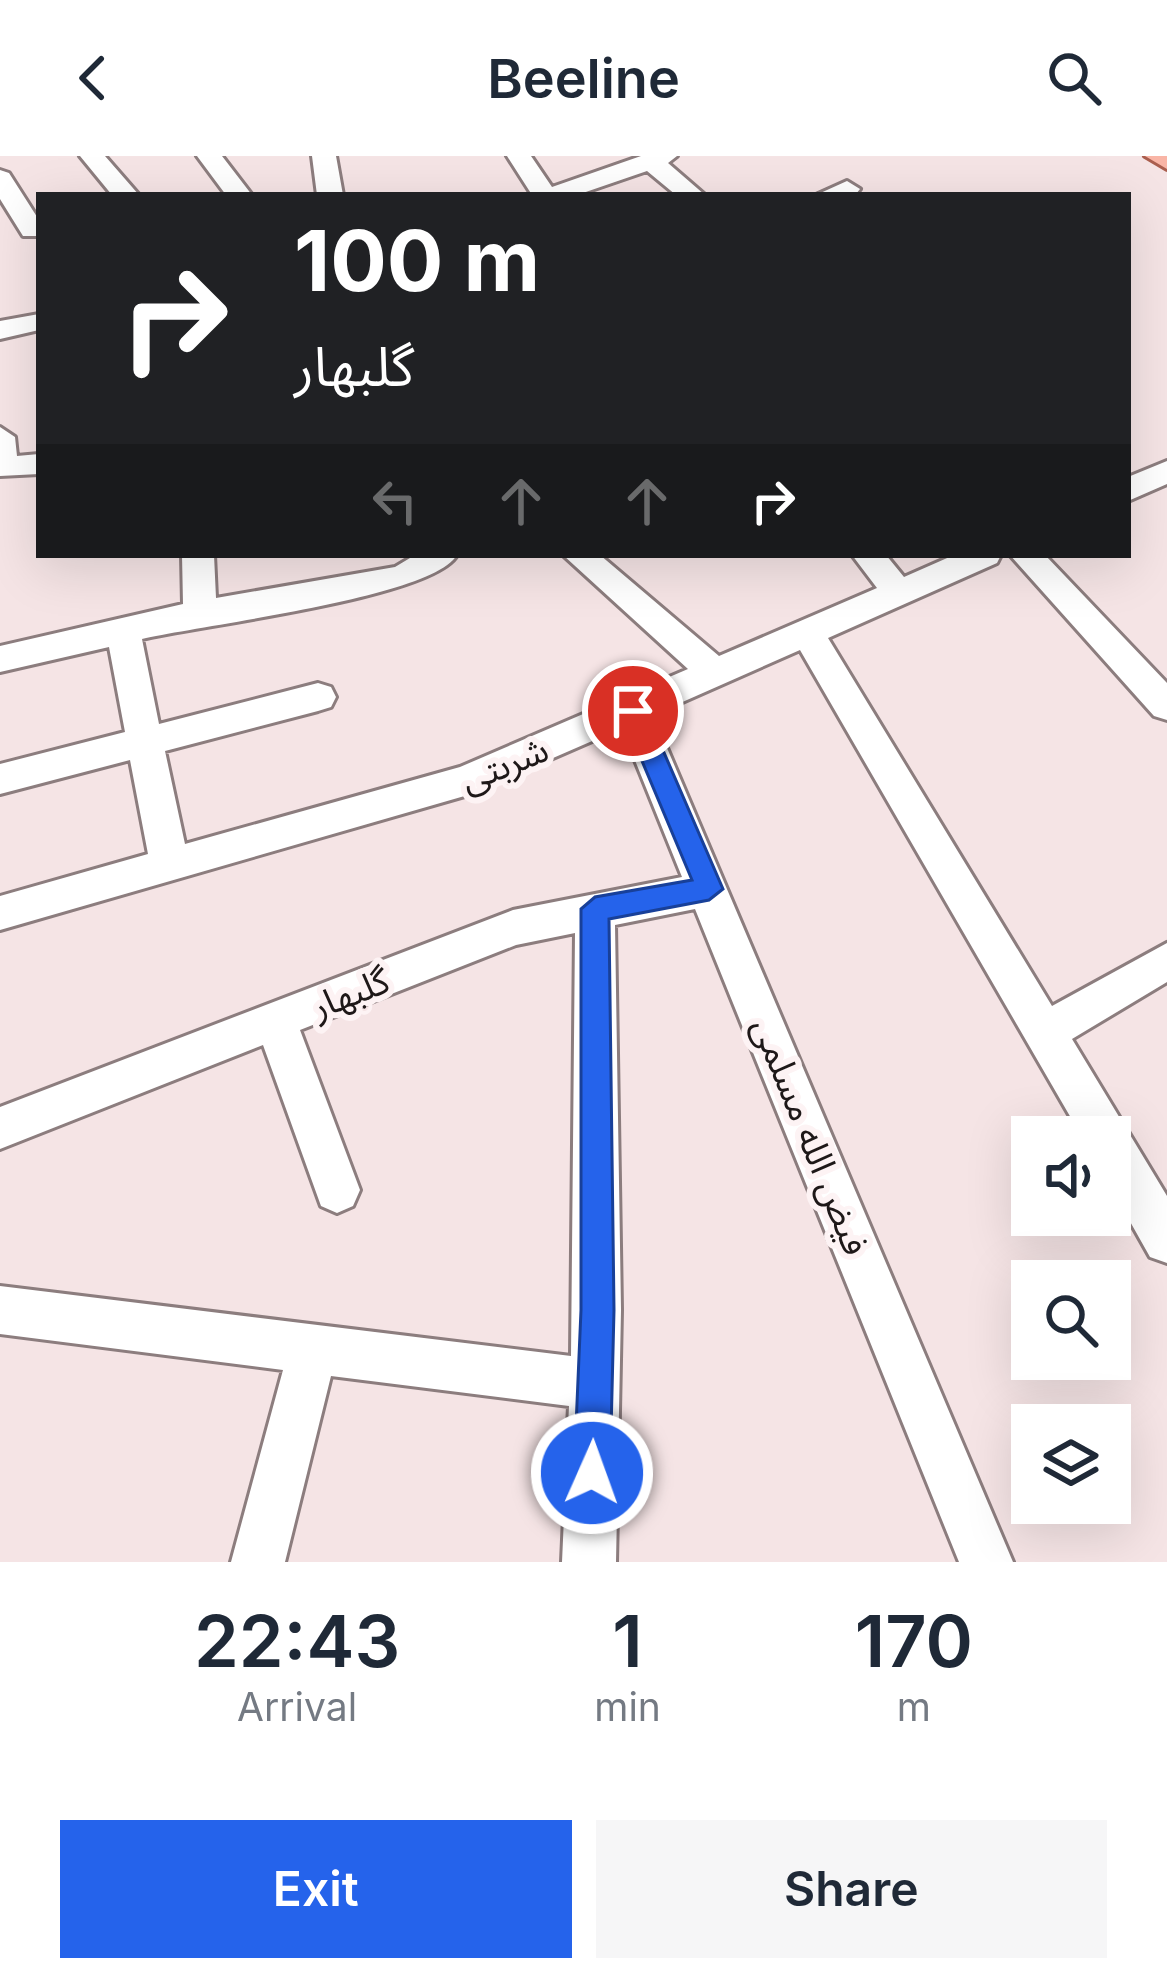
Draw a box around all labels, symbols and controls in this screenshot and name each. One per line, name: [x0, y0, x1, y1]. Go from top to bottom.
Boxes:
icon: back: [60, 45, 126, 111]
icon: search: [1041, 45, 1107, 111]
text: Beeline: [487, 46, 680, 111]
text: 100 m: [294, 210, 540, 311]
icon: right: [96, 240, 252, 396]
text: گلبهار: [294, 334, 414, 399]
icon: left: [362, 468, 428, 534]
icon: ahead: [488, 468, 554, 534]
icon: ahead: [614, 468, 680, 534]
icon: right: [740, 468, 806, 534]
pin: [582, 660, 684, 762]
icon: arrive: [600, 678, 666, 744]
street label: شربتی: [454, 727, 554, 801]
street label: گلبهار: [304, 957, 396, 1029]
street label: فیض الله مسلمی: [743, 1011, 879, 1261]
map controls: [1011, 1116, 1131, 1524]
button: sound: [1011, 1116, 1131, 1236]
button: search: [1011, 1260, 1131, 1380]
button: layers: [1011, 1404, 1131, 1524]
position arrow: [529, 1410, 655, 1536]
text: 22:43: [194, 1597, 400, 1684]
text: 1: [612, 1597, 643, 1684]
text: 170: [855, 1597, 973, 1684]
text: Arrival: [237, 1683, 357, 1730]
text: min: [594, 1683, 661, 1730]
text: m: [897, 1683, 931, 1730]
button: Exit: [60, 1820, 572, 1958]
button: Share: [596, 1820, 1107, 1958]

